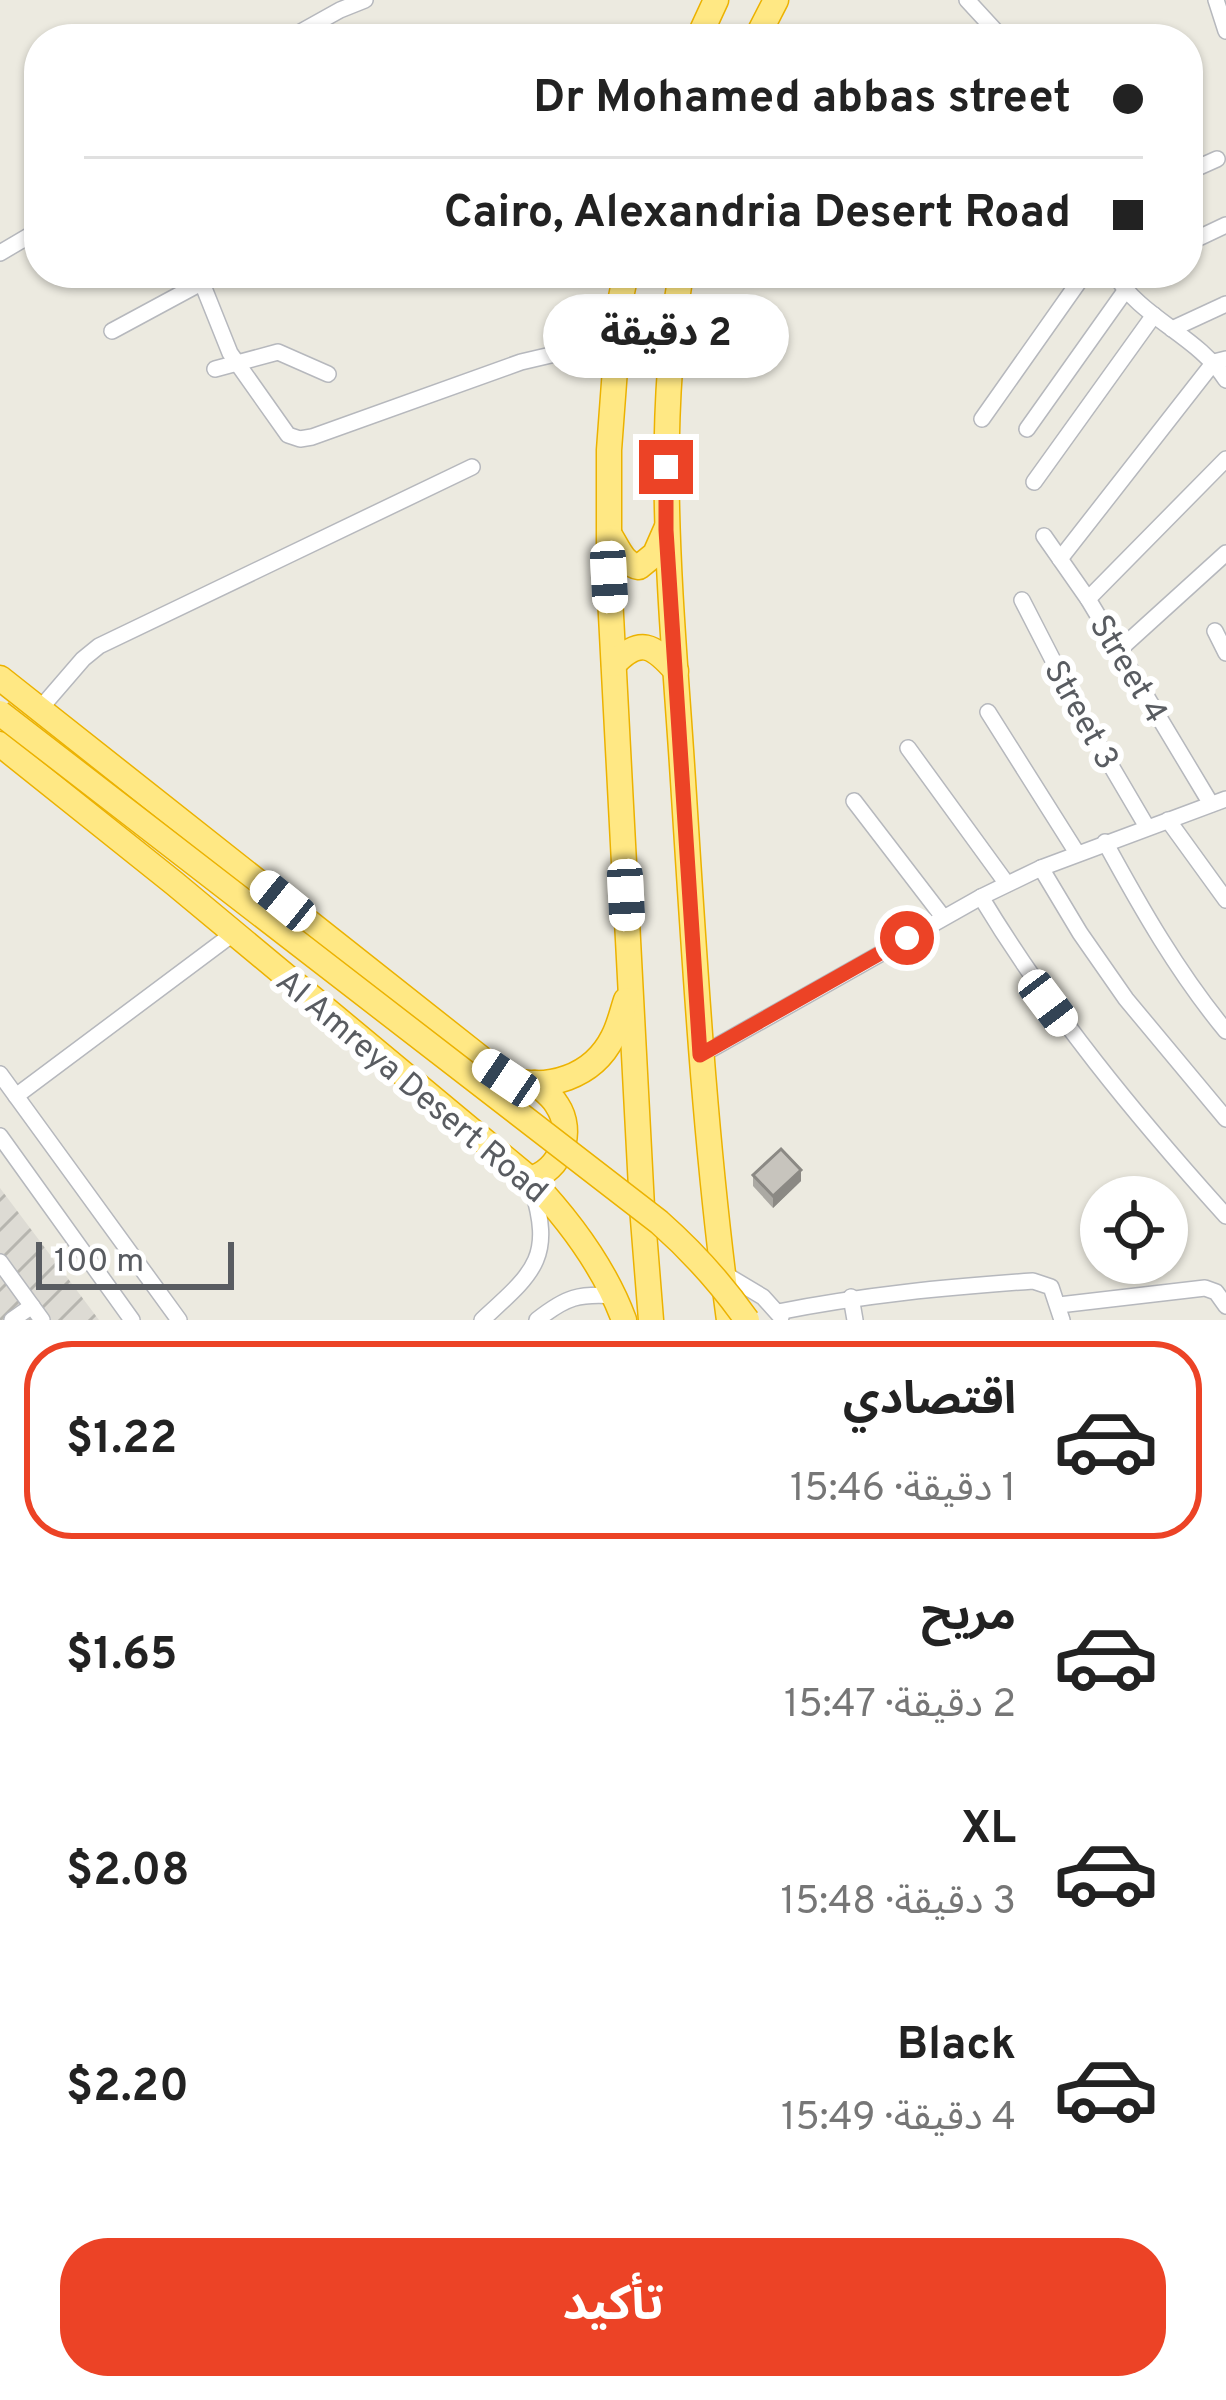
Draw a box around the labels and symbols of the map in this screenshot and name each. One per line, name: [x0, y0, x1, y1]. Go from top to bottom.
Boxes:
callout: 2 دقيقة: [543, 293, 789, 377]
route end: [639, 440, 693, 494]
car: [589, 540, 629, 614]
street label: Street 4: [1078, 608, 1175, 732]
street label: Street 3: [1032, 654, 1127, 778]
car: [606, 858, 646, 932]
car: [244, 864, 322, 938]
route start: [880, 911, 934, 965]
street label: Al Amreya Desert Road: [266, 962, 555, 1214]
car: [1012, 963, 1084, 1043]
car: [466, 1043, 546, 1113]
scale bar: [36, 1236, 234, 1289]

